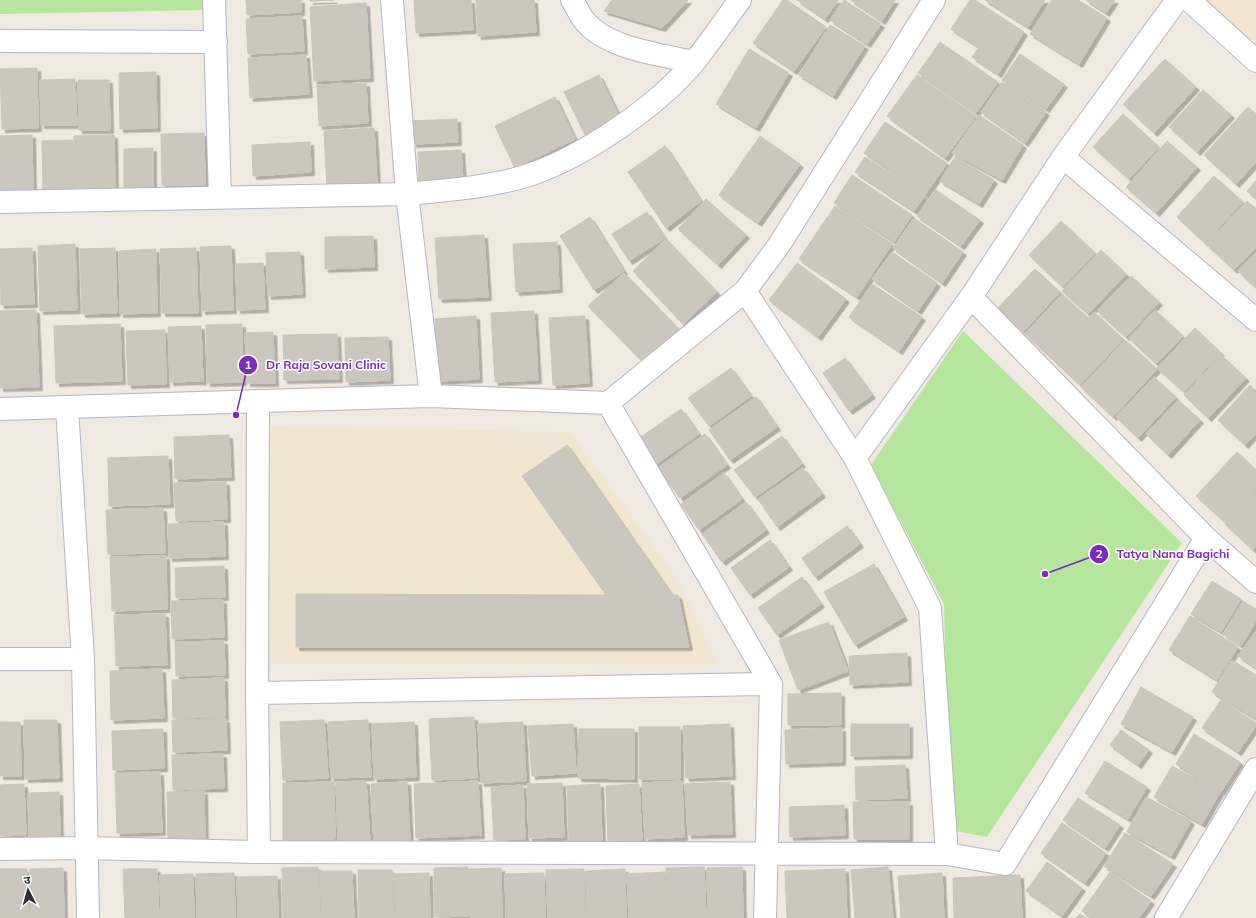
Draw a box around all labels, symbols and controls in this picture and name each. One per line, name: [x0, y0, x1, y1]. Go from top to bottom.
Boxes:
callout: Dr Raja Sovani Clinic: [238, 353, 394, 377]
text: 1: [244, 357, 252, 372]
text: Dr Raja Sovani Clinic: [266, 357, 386, 372]
callout: Tatya Nana Bagichi: [1089, 542, 1238, 566]
text: 2: [1095, 546, 1103, 561]
text: Tatya Nana Bagichi: [1117, 546, 1229, 561]
north arrow: [8, 870, 48, 910]
text: उ: [23, 873, 31, 887]

